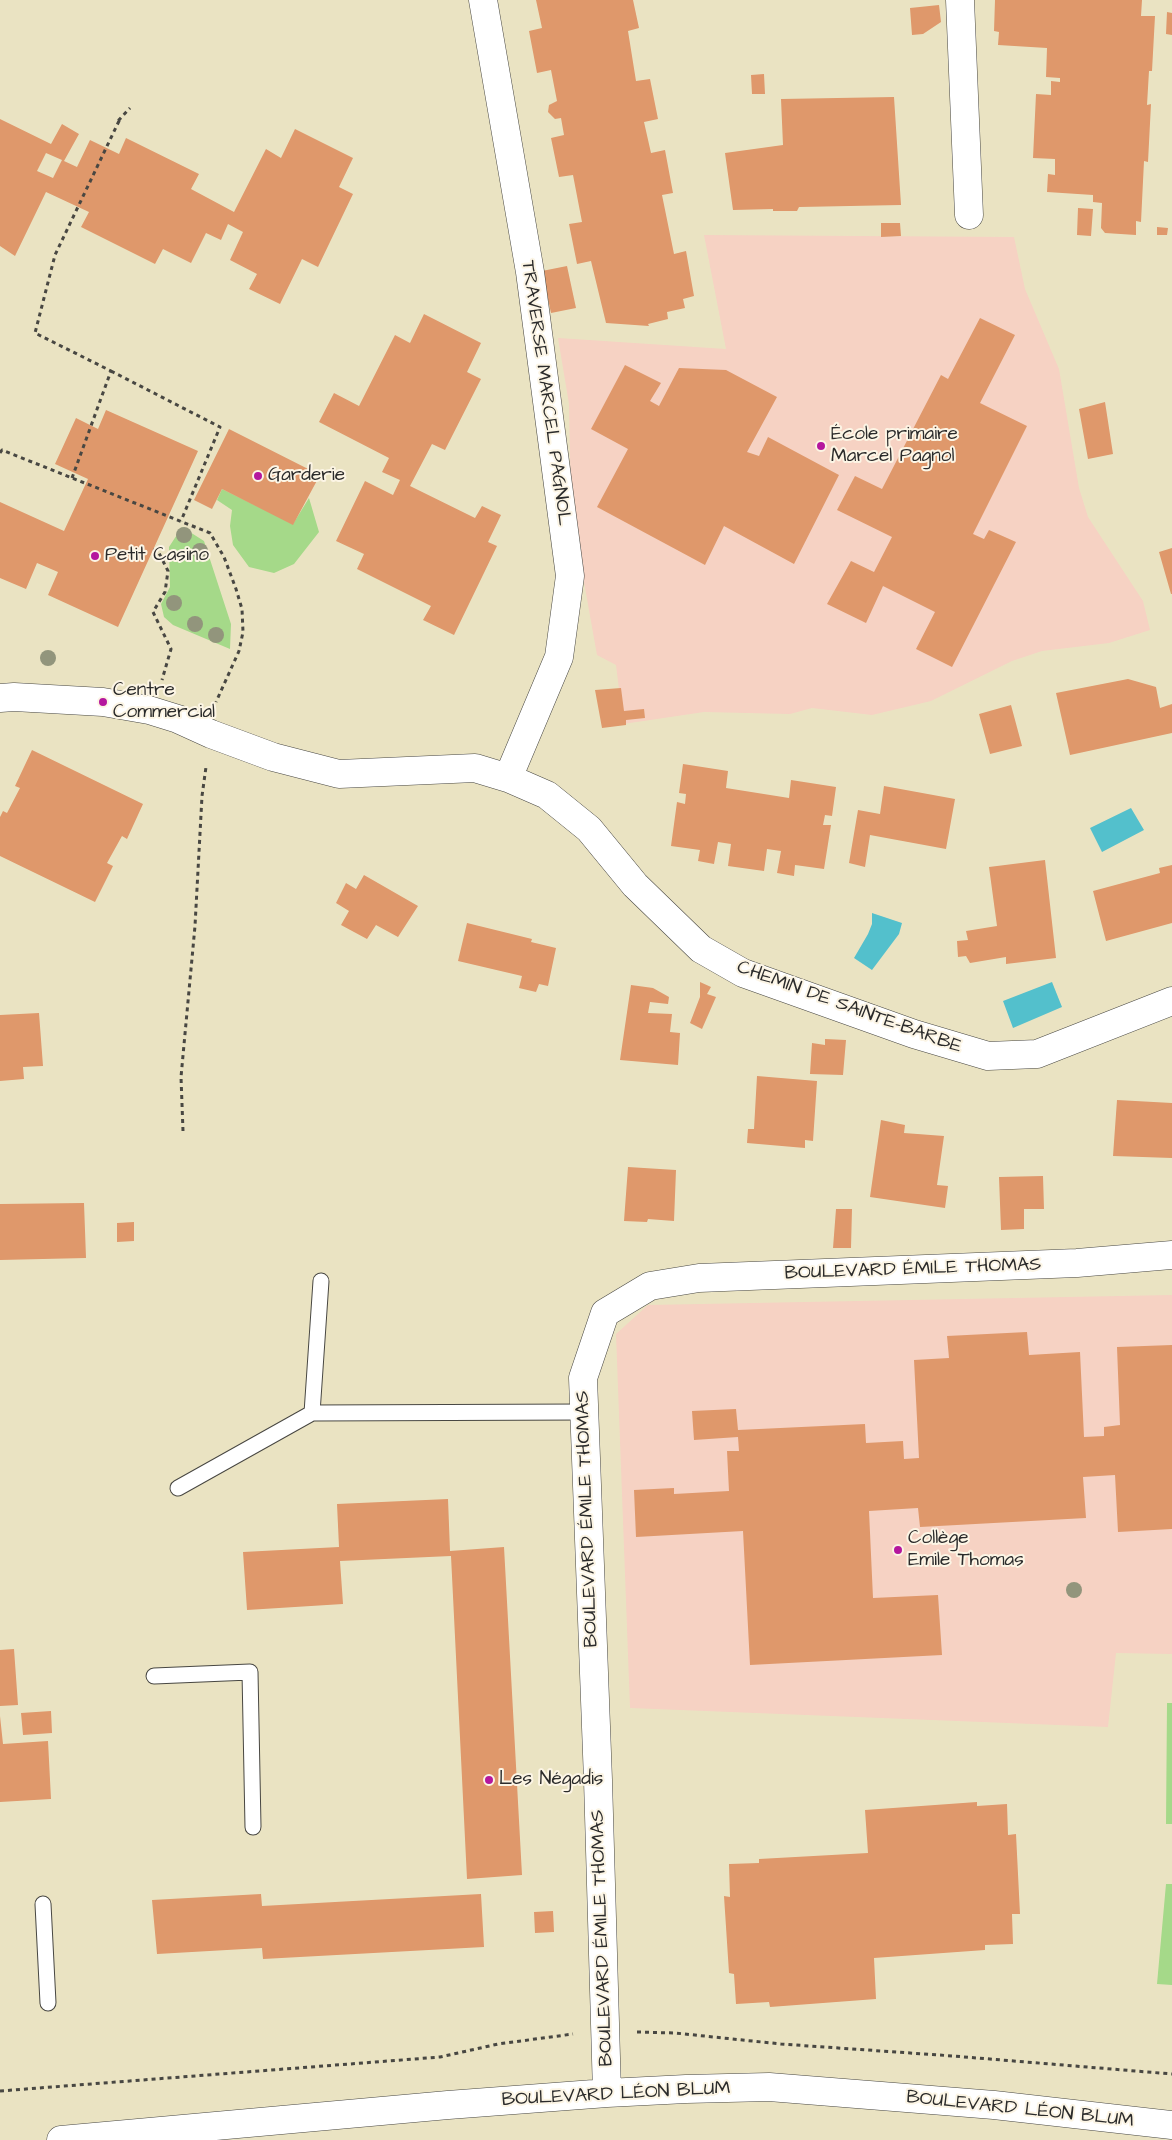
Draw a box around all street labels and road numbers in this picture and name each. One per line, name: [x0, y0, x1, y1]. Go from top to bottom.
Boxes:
street label: TRAVERSE MARCEL PAGNOL: [515, 259, 575, 527]
street label: CHEMIN DE SAINTE-BARBE: [733, 957, 965, 1059]
street label: BOULEVARD ÉMILE THOMAS: [784, 1254, 1042, 1286]
street label: BOULEVARD ÉMILE THOMAS: [572, 1390, 604, 1648]
street label: BOULEVARD ÉMILE THOMAS: [587, 1809, 619, 2067]
street label: BOULEVARD LÉON BLUM: [501, 2078, 731, 2112]
street label: BOULEVARD LÉON BLUM: [905, 2087, 1135, 2133]

